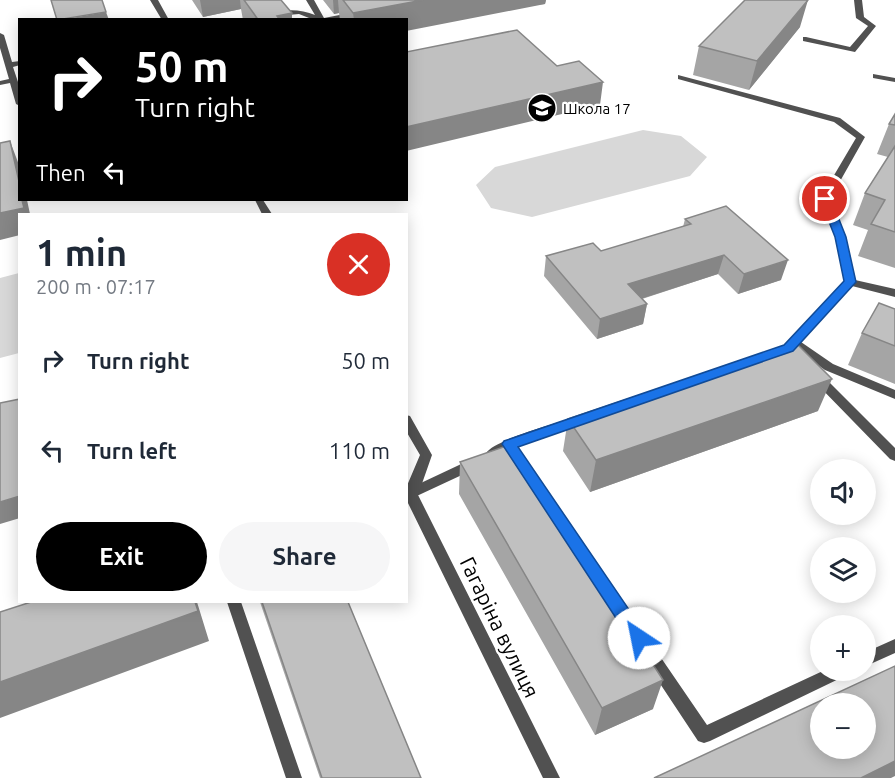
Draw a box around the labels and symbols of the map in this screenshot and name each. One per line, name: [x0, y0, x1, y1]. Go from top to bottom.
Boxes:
school or university icon: Школа 17: [526, 92, 558, 124]
place label: Школа 17: [563, 100, 631, 117]
pin: [799, 173, 850, 224]
street label: Гагаріна вулиця: [456, 553, 544, 701]
position arrow: [607, 606, 671, 670]

